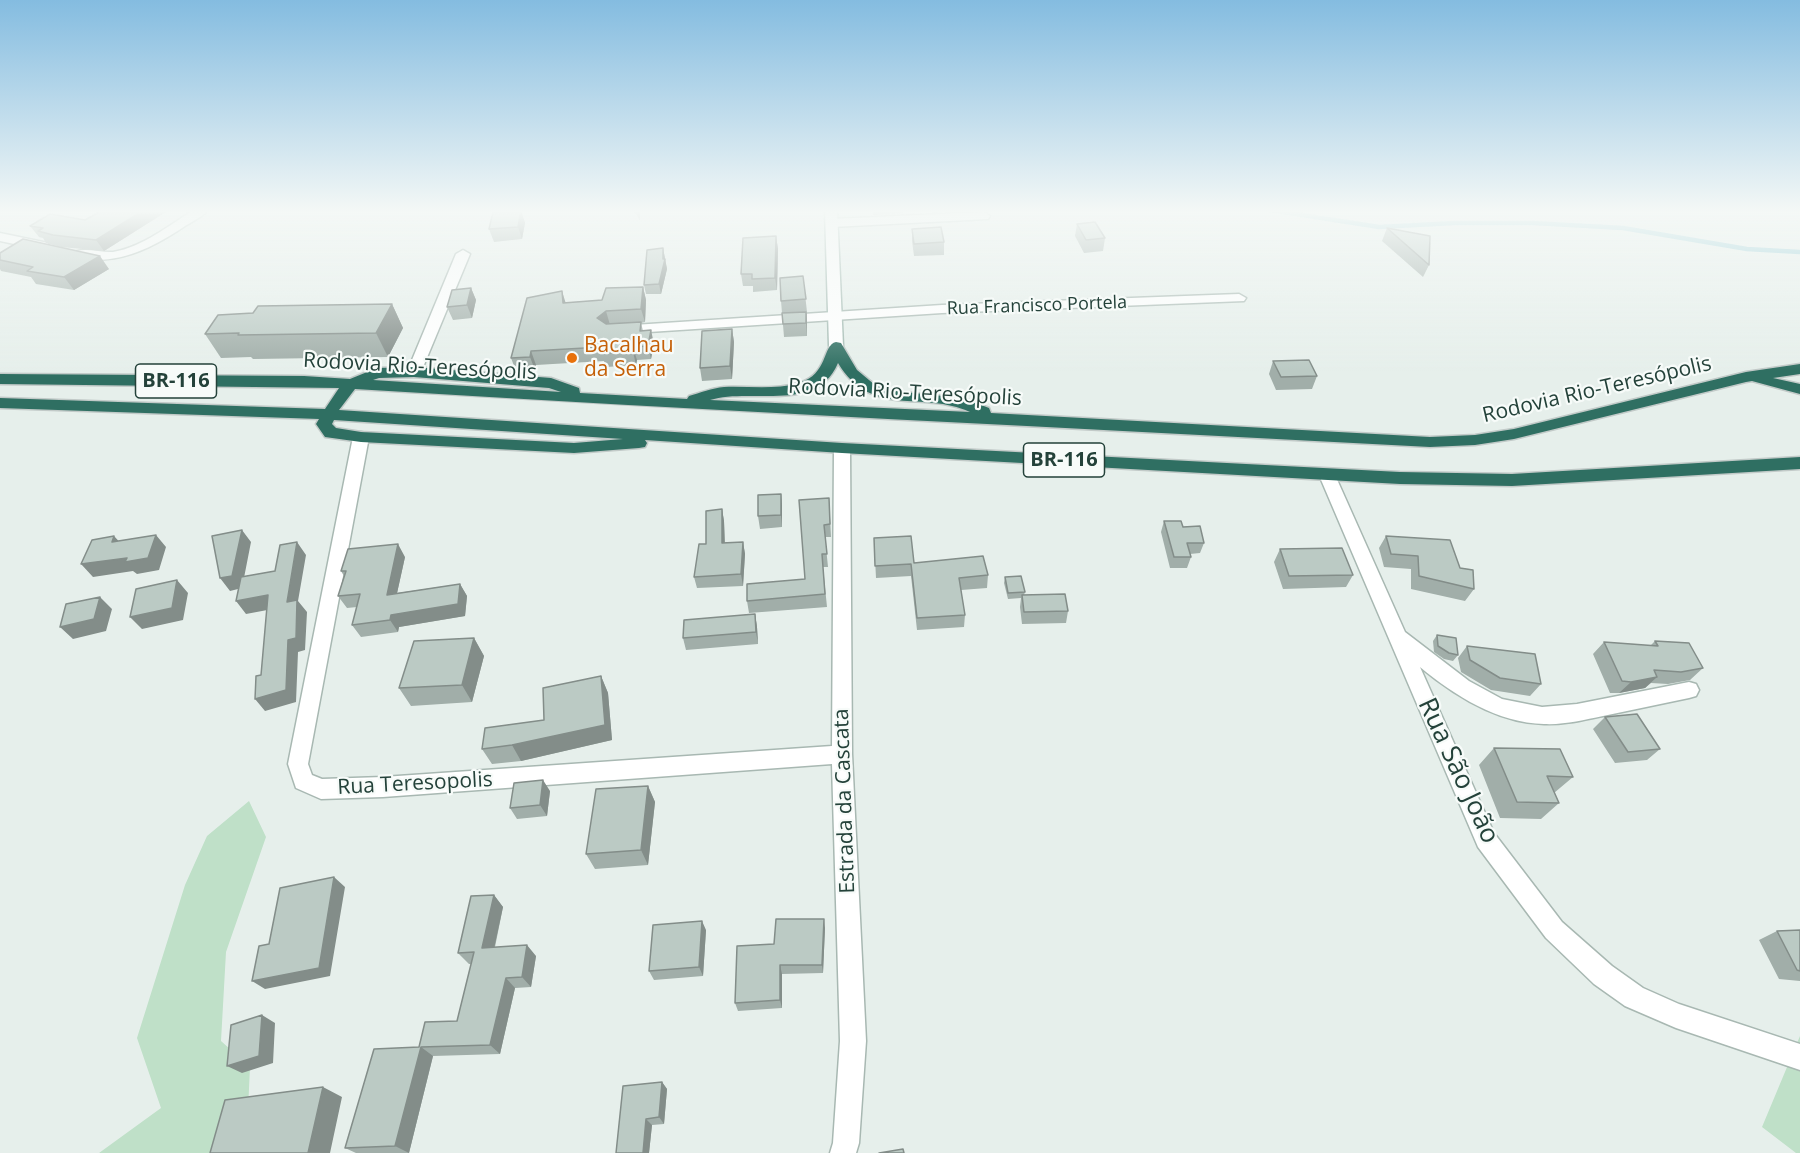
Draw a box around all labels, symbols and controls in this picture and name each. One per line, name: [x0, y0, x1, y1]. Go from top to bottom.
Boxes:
street label: Rua Francisco Portela: [946, 292, 1128, 320]
place label: Bacalhau da Serra: [584, 333, 674, 383]
street label: Rodovia Rio-Teresópolis: [302, 348, 538, 386]
marker: Bacalhau da Serra: [565, 351, 579, 365]
street label: Rodovia Rio-Teresópolis: [1480, 351, 1714, 429]
road number: BR-116: [136, 364, 216, 398]
street label: Rodovia Rio-Teresópolis: [787, 374, 1023, 412]
road number: BR-116: [1024, 443, 1104, 477]
street label: Rua São João: [1411, 693, 1505, 849]
street label: Estrada da Cascata: [829, 708, 861, 894]
street label: Rua Teresopolis: [337, 767, 493, 801]

